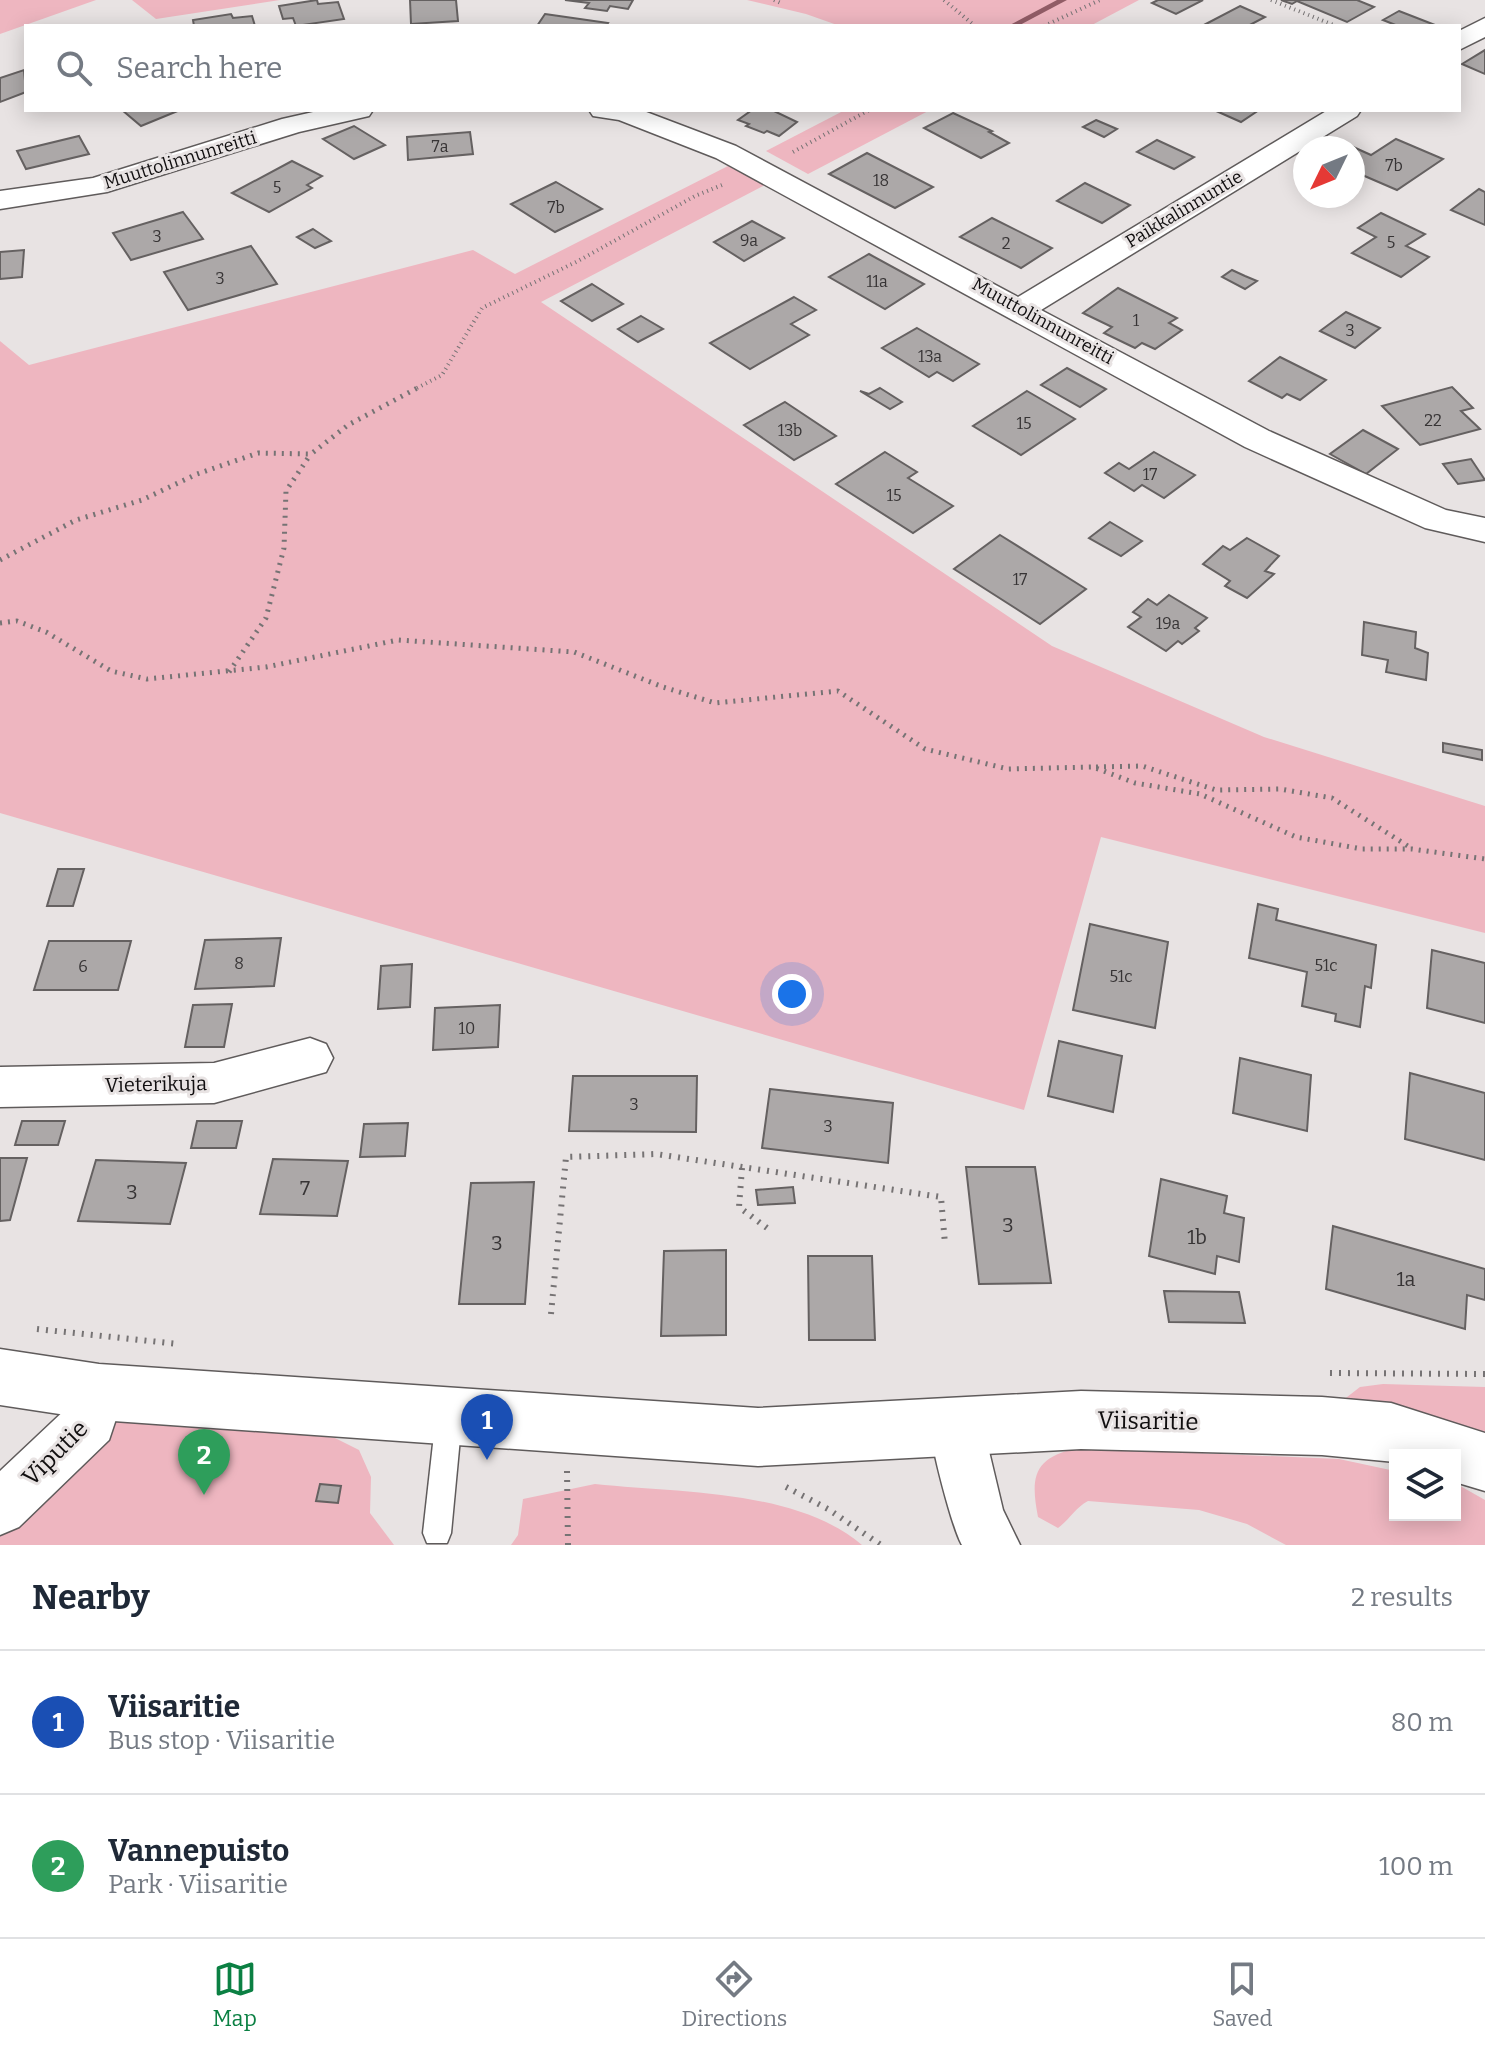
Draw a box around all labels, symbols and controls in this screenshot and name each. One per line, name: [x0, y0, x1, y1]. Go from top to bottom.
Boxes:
search box: [24, 24, 1461, 112]
icon: search: [52, 46, 96, 90]
text: Search here: [116, 50, 283, 86]
street label: Muuttolinnunreitti: [101, 126, 259, 194]
north arrow: [1293, 136, 1365, 208]
house number: 7a: [432, 137, 449, 156]
house number: 7b: [1385, 156, 1403, 175]
street label: Paikkalinnuntie: [1122, 165, 1246, 253]
house number: 18: [873, 171, 889, 190]
house number: 5: [273, 178, 281, 197]
house number: 7b: [547, 198, 565, 217]
house number: 3: [152, 227, 162, 246]
house number: 9a: [740, 231, 758, 250]
house number: 5: [1387, 233, 1395, 252]
house number: 2: [1002, 234, 1010, 253]
house number: 3: [215, 269, 225, 288]
house number: 11a: [866, 272, 888, 291]
street label: Muuttolinnunreitti: [968, 273, 1118, 369]
house number: 1: [1133, 311, 1140, 330]
house number: 3: [1345, 321, 1355, 340]
house number: 13a: [918, 347, 942, 366]
house number: 22: [1424, 411, 1442, 430]
house number: 15: [1016, 414, 1032, 433]
house number: 13b: [778, 421, 802, 440]
house number: 17: [1143, 465, 1157, 484]
house number: 15: [886, 486, 902, 505]
house number: 17: [1013, 570, 1027, 589]
house number: 19a: [1156, 614, 1181, 633]
house number: 8: [234, 954, 244, 973]
house number: 51c: [1314, 956, 1338, 975]
house number: 6: [78, 957, 88, 976]
house number: 51c: [1109, 967, 1133, 986]
your location: [772, 974, 812, 1014]
house number: 10: [459, 1019, 475, 1038]
street label: Vieterikuja: [105, 1071, 207, 1098]
house number: 3: [629, 1095, 639, 1114]
house number: 3: [823, 1117, 833, 1136]
house number: 7: [300, 1176, 310, 1200]
house number: 3: [126, 1180, 138, 1204]
house number: 3: [1002, 1213, 1014, 1237]
house number: 1b: [1187, 1225, 1207, 1249]
house number: 3: [491, 1231, 503, 1255]
house number: 1a: [1396, 1267, 1416, 1291]
pin: 1: [461, 1394, 513, 1460]
street label: Viisaritie: [1097, 1406, 1199, 1436]
street label: Viputie: [17, 1415, 93, 1491]
pin: 2: [178, 1429, 230, 1495]
map controls: [1389, 1449, 1461, 1521]
button: layers: [1389, 1449, 1461, 1521]
text: Nearby: [32, 1577, 150, 1618]
text: 2 results: [1351, 1582, 1453, 1613]
text: Viisaritie: [108, 1689, 240, 1725]
text: 1: [52, 1707, 64, 1738]
text: 80 m: [1391, 1707, 1453, 1738]
text: Bus stop · Viisaritie: [108, 1725, 335, 1756]
text: Vannepuisto: [108, 1833, 289, 1869]
text: 2: [51, 1851, 65, 1882]
text: 100 m: [1379, 1851, 1453, 1882]
text: Park · Viisaritie: [108, 1869, 288, 1900]
tab: Map: [212, 1957, 257, 2032]
tab: Directions: [682, 1957, 787, 2032]
tab: Saved: [1212, 1957, 1273, 2032]

